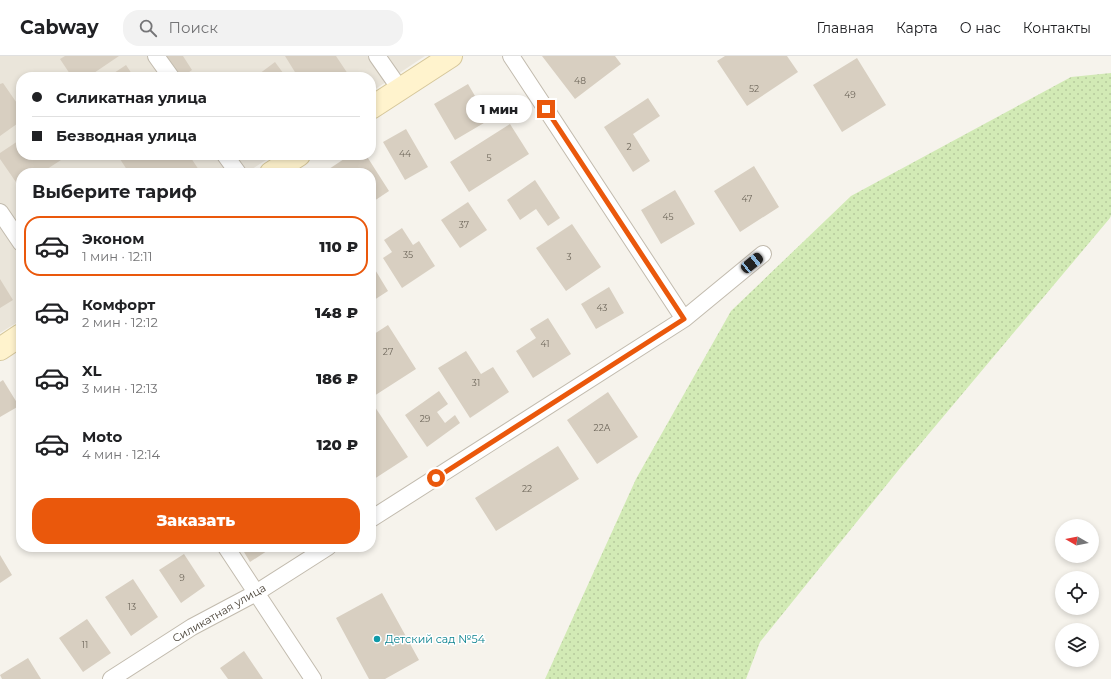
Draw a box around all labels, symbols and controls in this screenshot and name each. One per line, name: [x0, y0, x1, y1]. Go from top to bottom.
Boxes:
search box: [123, 10, 403, 46]
text: Cabway: [20, 16, 99, 39]
icon: search: [137, 17, 159, 39]
text: Поиск: [169, 18, 218, 37]
text: Главная: [816, 19, 874, 37]
text: Карта: [896, 19, 938, 37]
text: О нас: [960, 19, 1001, 37]
text: Контакты: [1023, 19, 1091, 37]
house number: 48: [574, 75, 586, 86]
house number: 52: [749, 83, 759, 94]
text: Силикатная улица: [56, 88, 207, 107]
house number: 49: [844, 89, 856, 100]
callout: 1 мин: [466, 95, 532, 123]
route end: [537, 100, 555, 118]
text: 1 мин: [480, 101, 518, 117]
text: Безводная улица: [56, 126, 197, 145]
house number: 2: [626, 141, 632, 152]
house number: 44: [399, 148, 411, 159]
house number: 5: [486, 152, 492, 163]
text: Выберите тариф: [32, 181, 197, 203]
house number: 47: [742, 193, 752, 204]
house number: 45: [662, 211, 674, 222]
house number: 37: [459, 219, 469, 230]
icon: car: [34, 228, 70, 264]
text: Эконом: [82, 229, 144, 248]
text: 110 ₽: [319, 237, 358, 256]
text: 1 мин · 12:11: [82, 248, 152, 264]
house number: 35: [403, 249, 413, 260]
house number: 3: [566, 251, 572, 262]
car: [739, 251, 765, 275]
icon: car: [34, 294, 70, 330]
text: Комфорт: [82, 295, 155, 314]
house number: 43: [597, 302, 607, 313]
text: 148 ₽: [315, 303, 358, 322]
text: 2 мин · 12:12: [82, 314, 158, 330]
house number: 41: [541, 338, 549, 349]
house number: 27: [383, 346, 393, 357]
icon: car: [34, 360, 70, 396]
text: XL: [82, 361, 101, 380]
text: 186 ₽: [316, 369, 358, 388]
house number: 31: [472, 377, 480, 388]
text: 3 мин · 12:13: [82, 380, 158, 396]
house number: 29: [420, 413, 431, 424]
house number: 22А: [594, 422, 611, 433]
icon: car: [34, 426, 70, 462]
text: Moto: [82, 427, 122, 446]
text: 120 ₽: [316, 435, 358, 454]
text: 4 мин · 12:14: [82, 446, 160, 462]
route start: [427, 469, 445, 487]
house number: 22: [522, 483, 532, 494]
button: Заказать: [32, 498, 360, 544]
north arrow: [1055, 519, 1099, 563]
map controls: [1055, 519, 1099, 667]
button: locate: [1055, 571, 1099, 615]
house number: 9: [179, 572, 185, 583]
street label: Силикатная улица: [170, 581, 268, 645]
house number: 13: [128, 601, 136, 612]
button: layers: [1055, 623, 1099, 667]
place label: Детский сад №54: [385, 632, 486, 646]
marker: Детский сад №54: [372, 634, 382, 644]
house number: 11: [82, 639, 88, 650]

